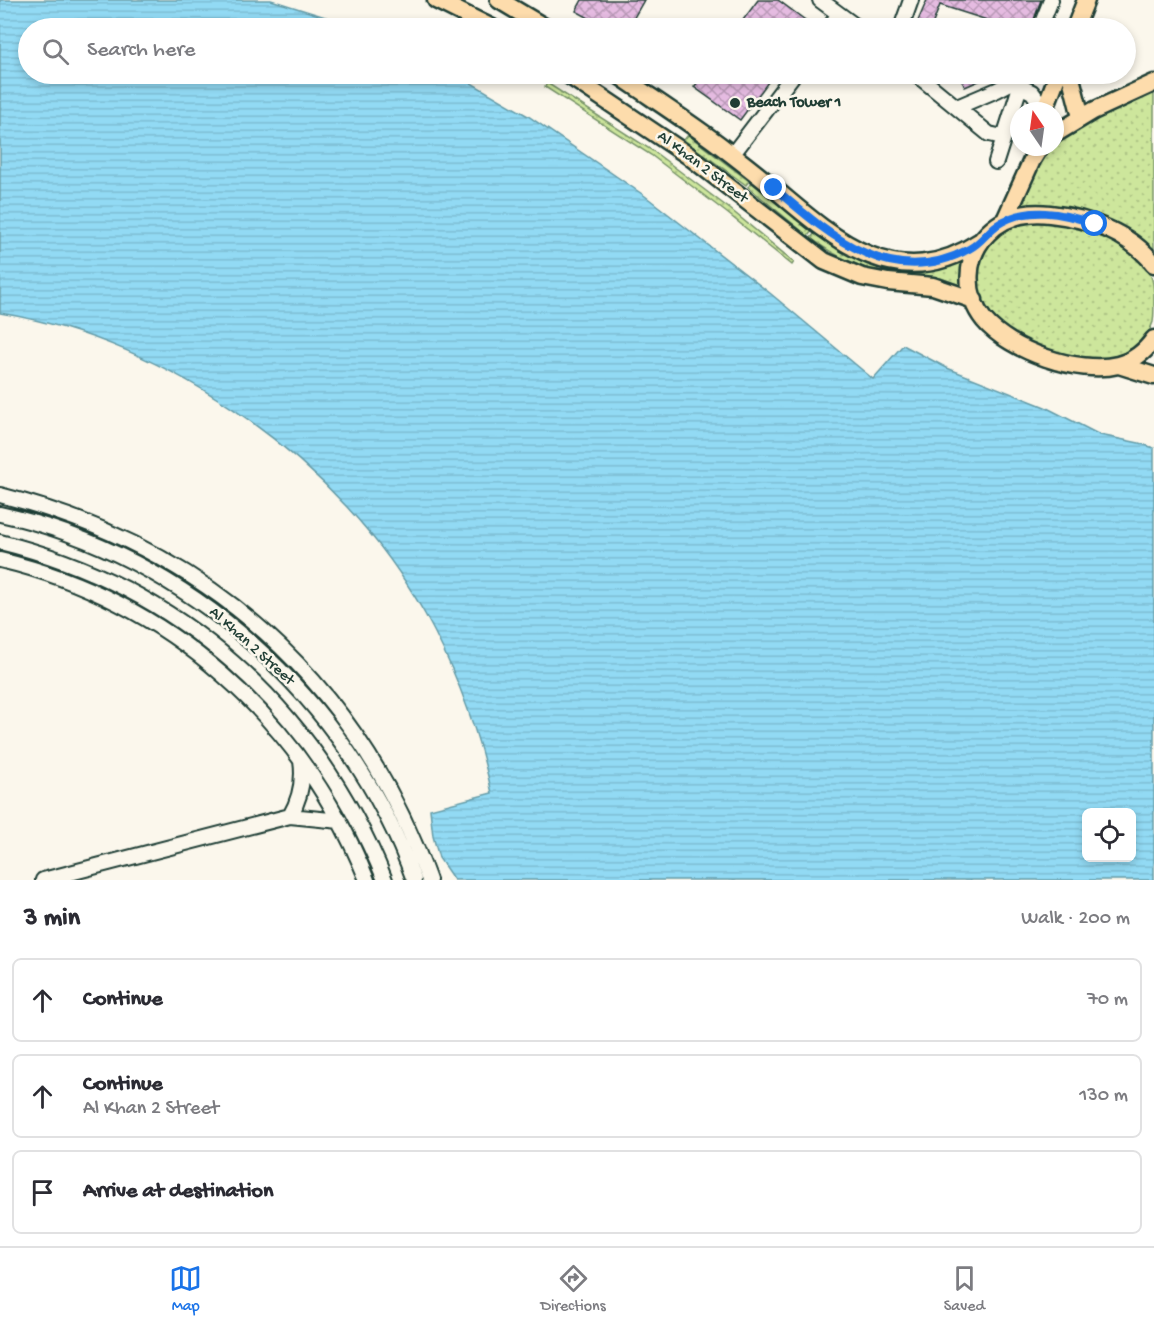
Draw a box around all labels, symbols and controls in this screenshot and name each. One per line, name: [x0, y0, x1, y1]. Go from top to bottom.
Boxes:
search box: [18, 18, 1136, 84]
icon: search: [39, 35, 72, 68]
text: Search here: [87, 38, 195, 64]
place label: Beach Tower 1: [746, 94, 841, 113]
marker: Beach Tower 1: [728, 96, 742, 110]
north arrow: [1010, 102, 1064, 156]
street label: Al Khan 2 Street: [653, 128, 752, 209]
route end: [760, 174, 786, 200]
route start: [1081, 210, 1107, 236]
street label: Al Khan 2 Street: [204, 604, 299, 691]
map controls: [1082, 808, 1136, 862]
button: locate: [1082, 808, 1136, 862]
text: 3 min: [24, 904, 80, 935]
text: Walk · 200 m: [1021, 908, 1130, 931]
icon: ahead: [26, 984, 59, 1017]
text: Continue: [83, 987, 163, 1013]
text: 70 m: [1087, 989, 1128, 1012]
text: Continue: [83, 1072, 163, 1098]
icon: ahead: [26, 1080, 59, 1113]
text: 130 m: [1079, 1085, 1128, 1108]
text: Al Khan 2 Street: [83, 1098, 219, 1121]
icon: arrive: [26, 1176, 59, 1209]
text: Arrive at destination: [83, 1179, 273, 1205]
tab: Map: [169, 1262, 202, 1317]
tab: Directions: [540, 1262, 606, 1317]
tab: Saved: [944, 1262, 985, 1317]

